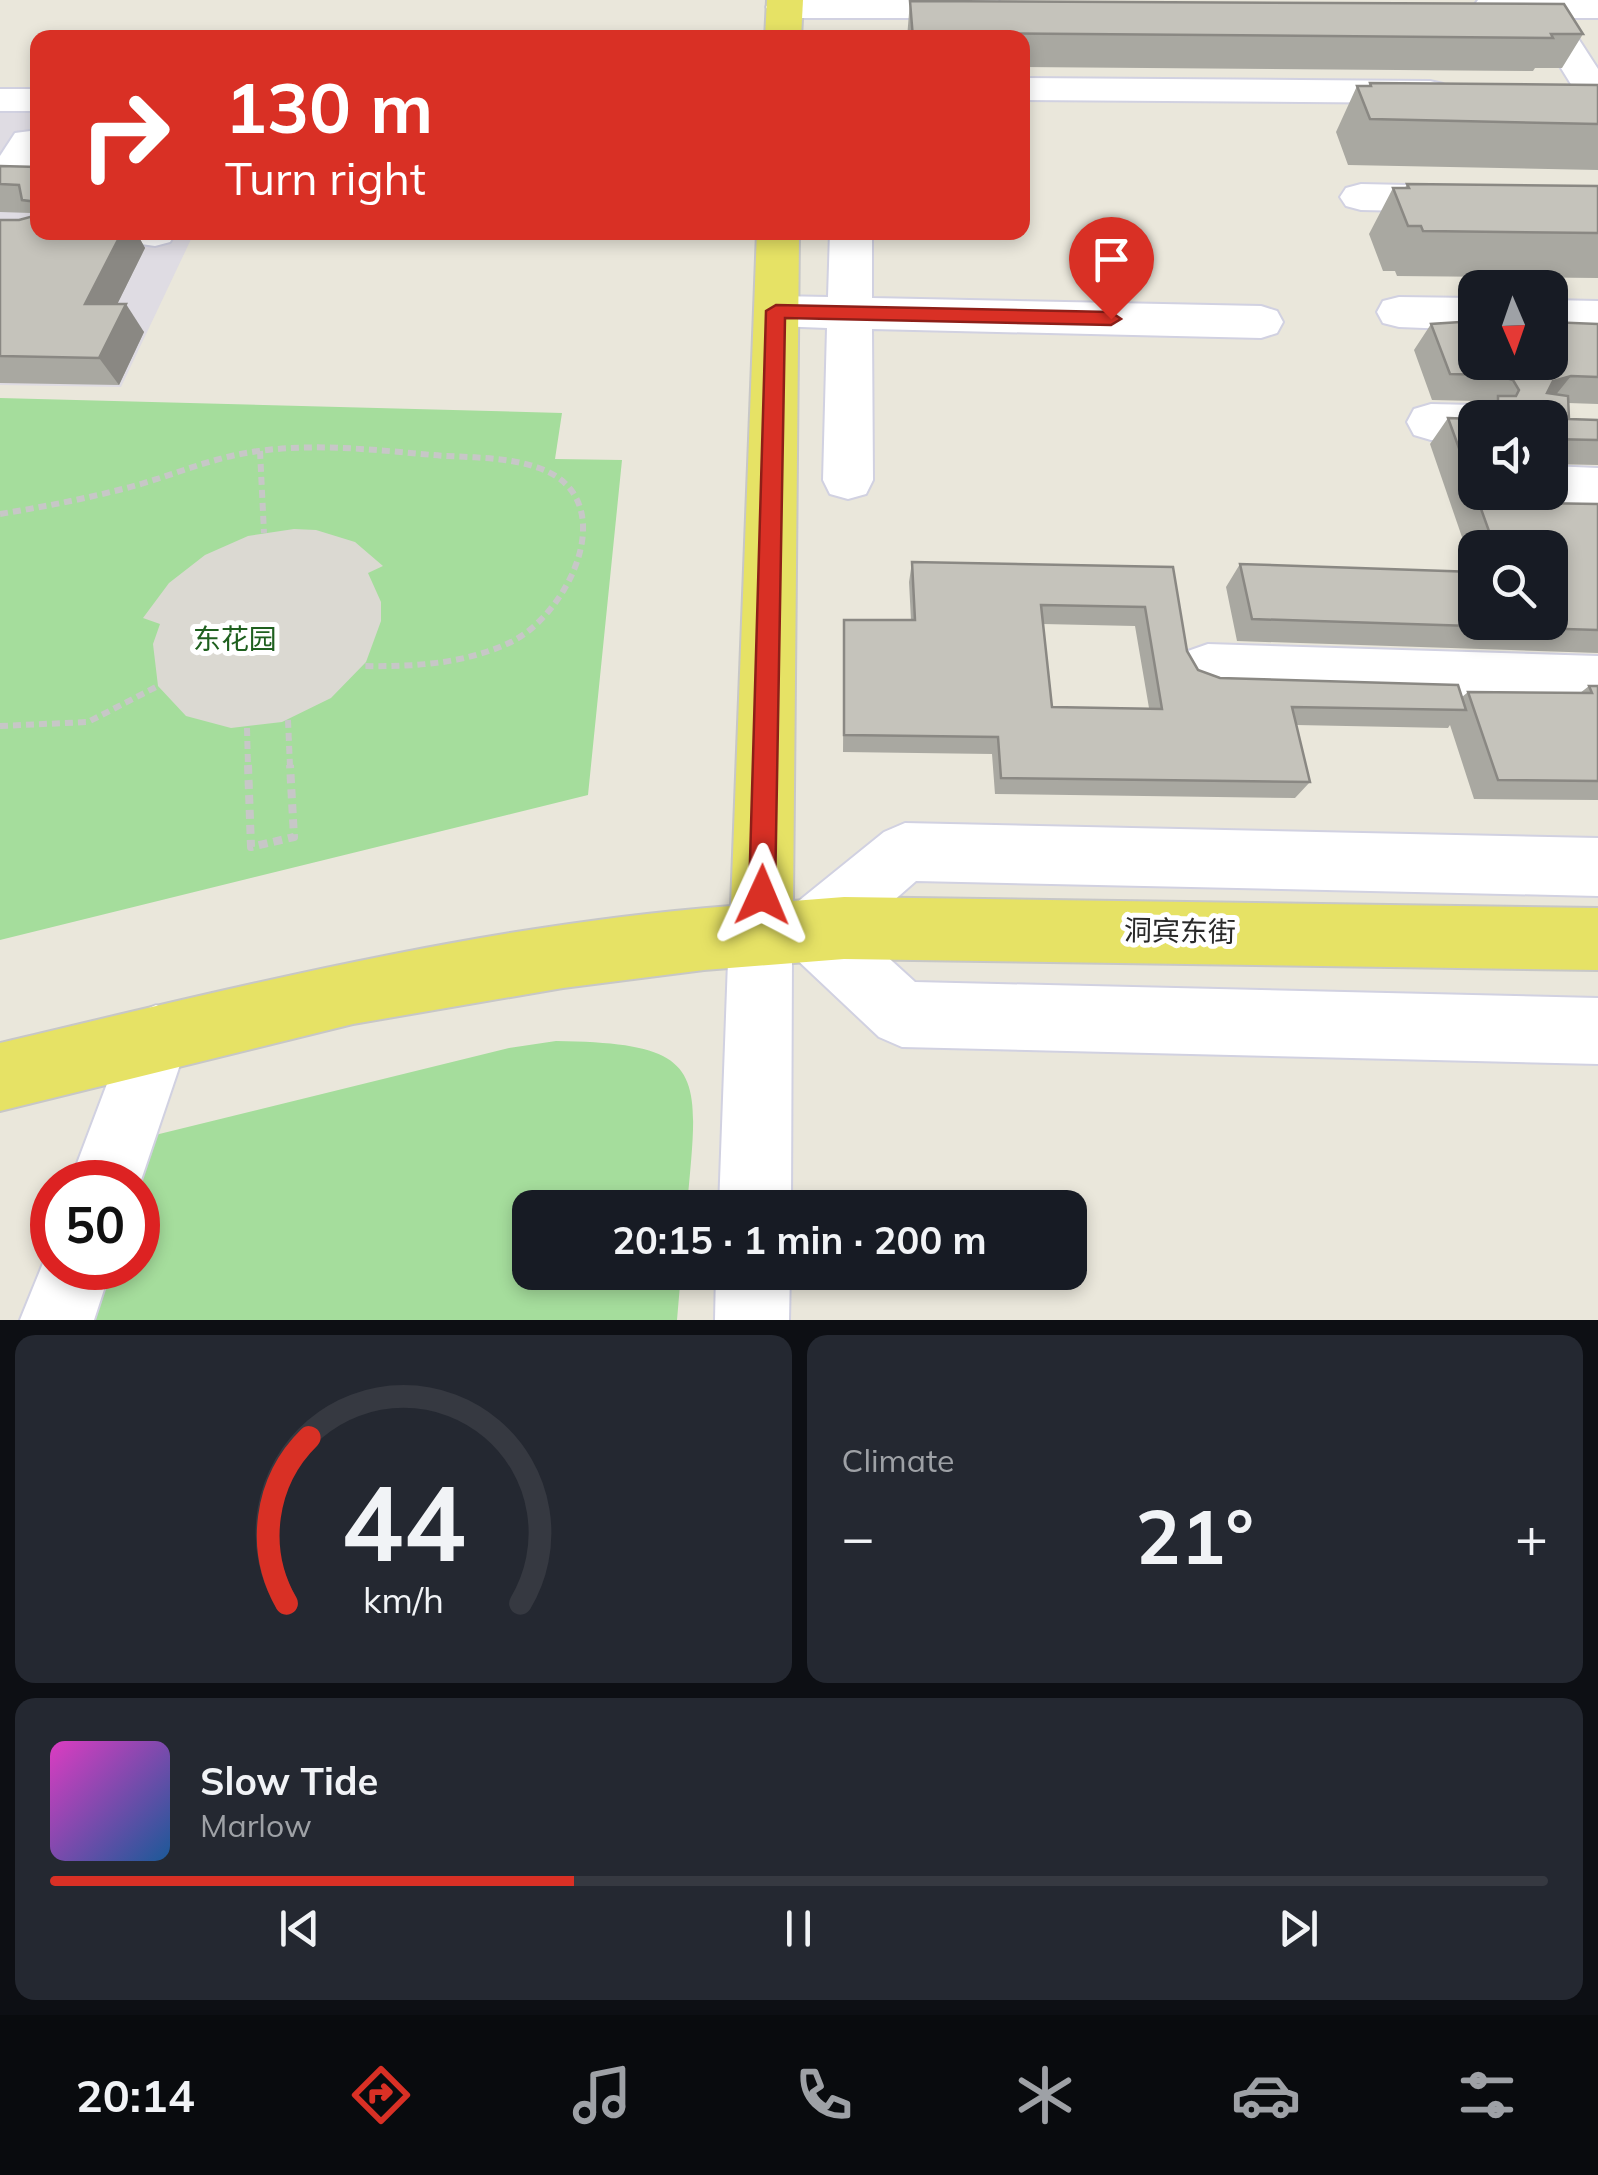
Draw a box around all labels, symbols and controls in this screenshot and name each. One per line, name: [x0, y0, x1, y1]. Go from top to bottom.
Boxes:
text: 130 m: [225, 63, 433, 151]
icon: right: [60, 70, 190, 200]
text: Turn right: [225, 150, 426, 206]
pin: [1069, 217, 1154, 320]
icon: arrive: [1084, 232, 1139, 287]
north arrow: [1458, 270, 1568, 380]
map controls: [1458, 270, 1568, 640]
button: sound: [1458, 400, 1568, 510]
button: search: [1458, 530, 1568, 640]
park label: 东花园: [193, 621, 277, 656]
position arrow: [710, 843, 814, 947]
street label: 洞宾东街: [1124, 912, 1236, 949]
speed limit sign: 50: [30, 1160, 160, 1290]
text: 20:15 · 1 min · 200 m: [612, 1216, 987, 1264]
text: Climate: [842, 1440, 954, 1480]
text: 44: [341, 1456, 466, 1587]
text: 21°: [1136, 1489, 1254, 1583]
text: −: [842, 1502, 875, 1571]
text: +: [1515, 1502, 1548, 1571]
text: km/h: [363, 1577, 444, 1622]
text: Slow Tide: [200, 1757, 378, 1805]
text: Marlow: [200, 1805, 312, 1845]
icon: previous: [272, 1901, 327, 1956]
icon: pause: [771, 1901, 826, 1956]
icon: next: [1271, 1901, 1326, 1956]
icon: directions: [346, 2060, 416, 2130]
icon: music: [567, 2060, 637, 2130]
icon: phone: [789, 2060, 859, 2130]
icon: climate: [1010, 2060, 1080, 2130]
icon: car: [1231, 2060, 1301, 2130]
icon: filters: [1452, 2060, 1522, 2130]
text: 20:14: [76, 2067, 195, 2123]

